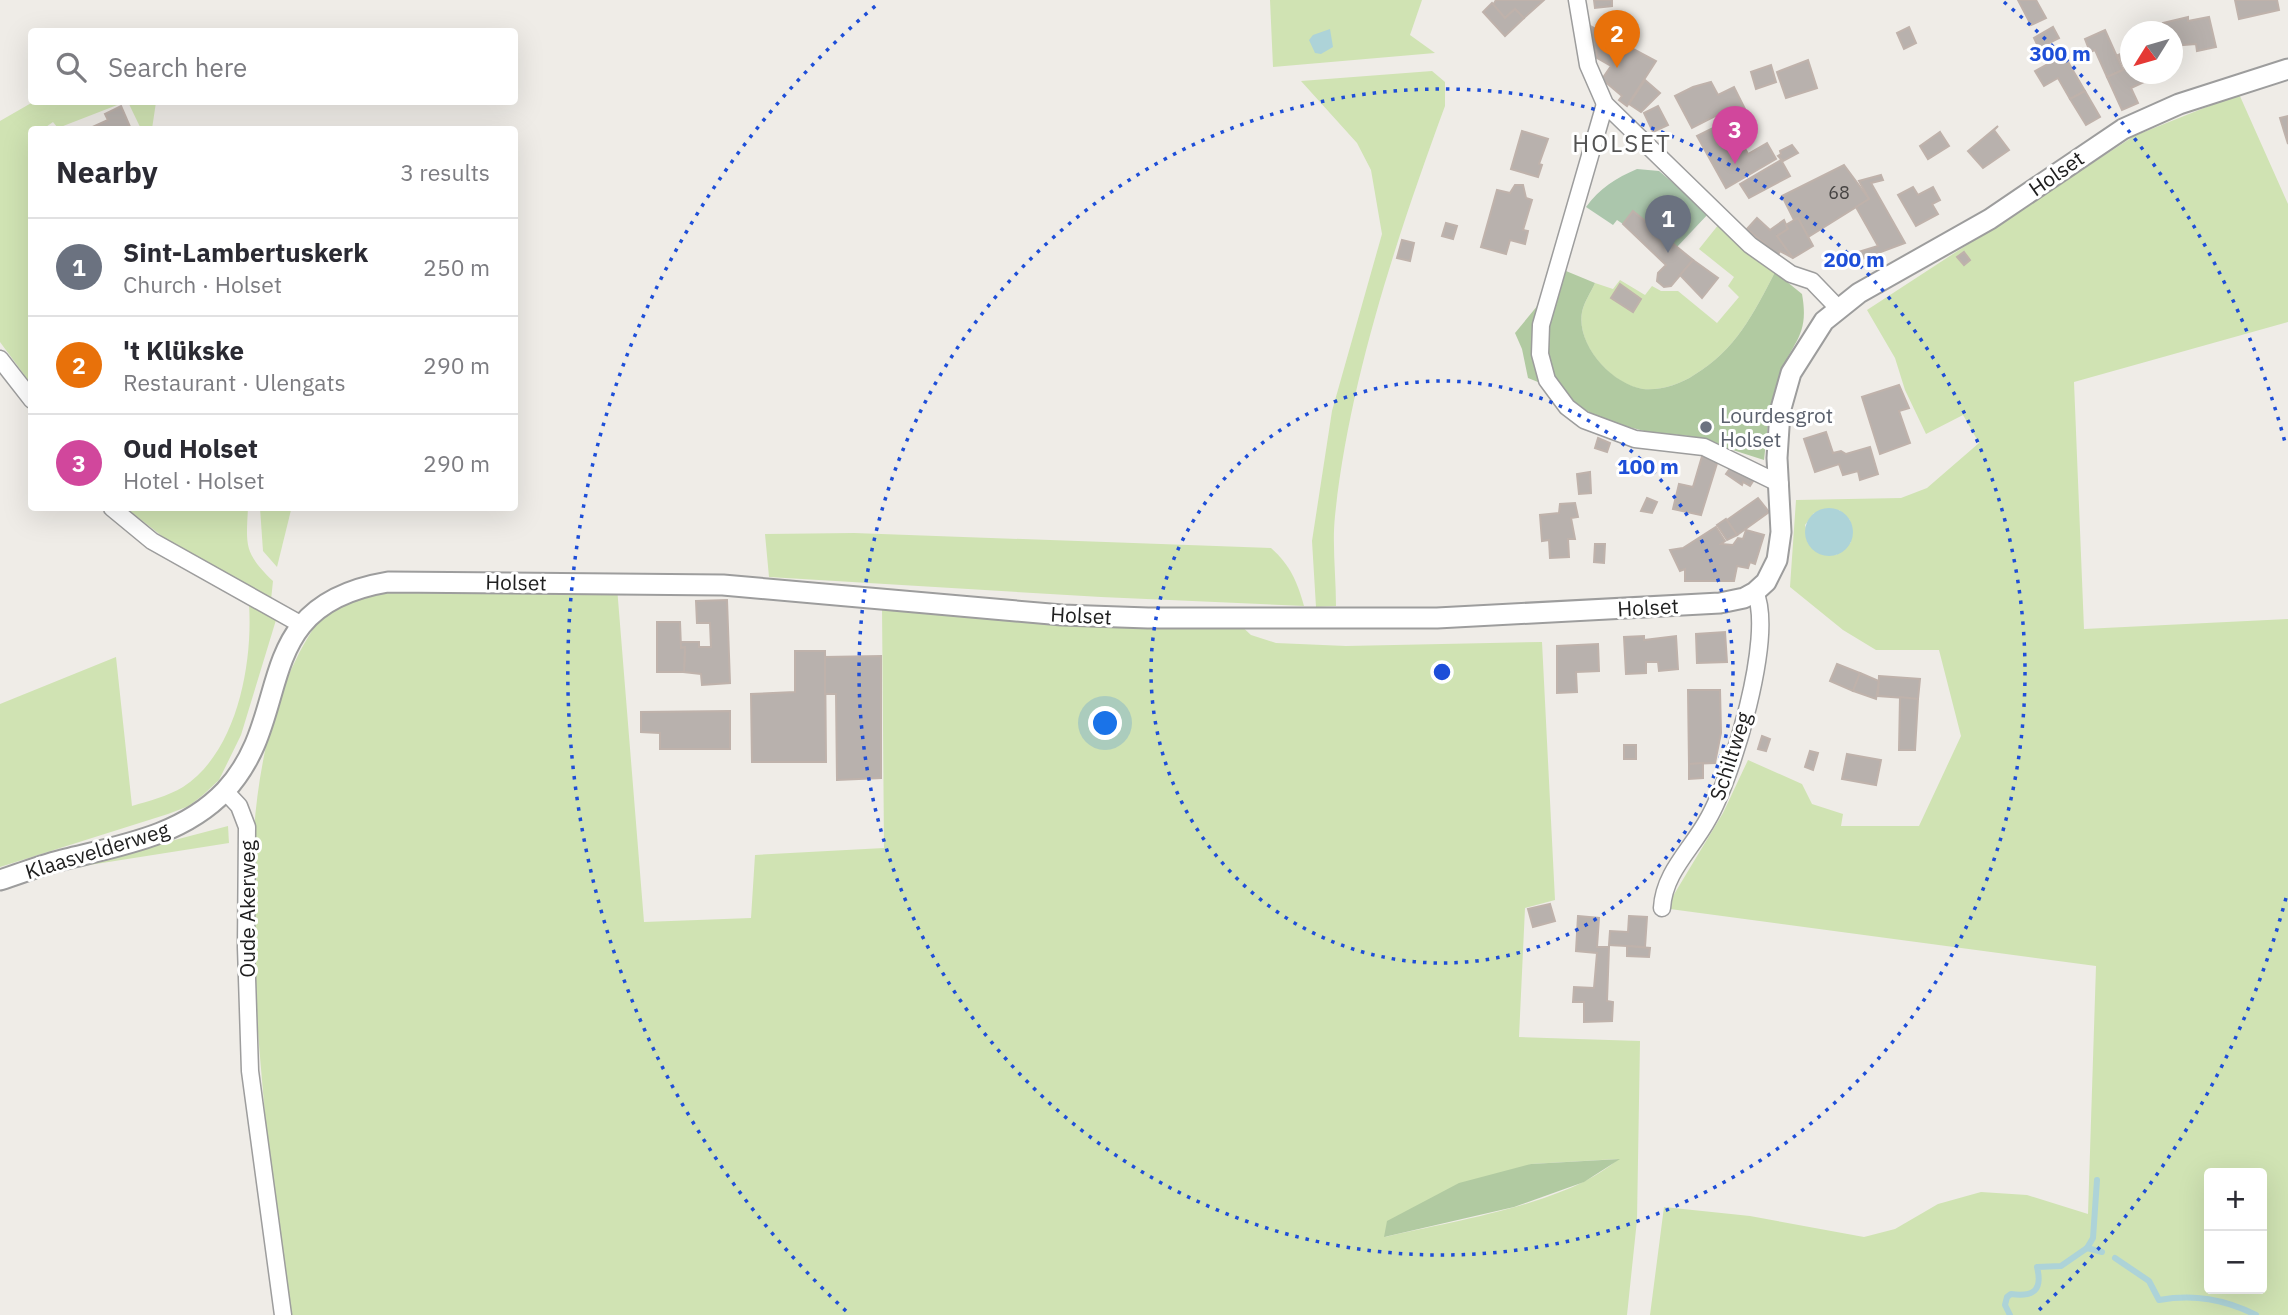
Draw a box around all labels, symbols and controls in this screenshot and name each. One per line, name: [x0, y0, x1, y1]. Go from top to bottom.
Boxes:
pin: 2: [1594, 10, 1640, 68]
north arrow: [2120, 21, 2183, 84]
search box: [28, 28, 518, 105]
text: 300 m: [2029, 39, 2091, 67]
icon: search: [52, 48, 90, 86]
text: Search here: [108, 50, 247, 84]
pin: 3: [1712, 106, 1758, 164]
district label: HOLSET: [1572, 127, 1672, 159]
street label: Holset: [2023, 144, 2089, 202]
text: Nearby: [56, 152, 158, 191]
text: 3 results: [400, 157, 490, 187]
house number: 68: [1828, 181, 1850, 204]
pin: 1: [1645, 195, 1691, 253]
text: Sint-Lambertuskerk: [123, 235, 368, 269]
text: 200 m: [1823, 245, 1885, 273]
text: 1: [72, 252, 86, 282]
text: 250 m: [423, 252, 490, 282]
text: Church · Holset: [123, 269, 282, 299]
text: 't Klükske: [123, 333, 244, 367]
text: 2: [72, 350, 86, 380]
text: 290 m: [423, 350, 490, 380]
text: Restaurant · Ulengats: [123, 367, 346, 397]
place label: Lourdesgrot Holset: [1720, 401, 1833, 453]
marker: Lourdesgrot Holset: [1698, 419, 1714, 435]
text: Oud Holset: [123, 431, 258, 465]
text: 3: [72, 448, 86, 478]
text: 290 m: [423, 448, 490, 478]
text: 100 m: [1617, 452, 1679, 480]
text: Hotel · Holset: [123, 465, 265, 495]
street label: Holset: [485, 567, 547, 597]
street label: Holset: [1617, 591, 1679, 623]
street label: Holset: [1050, 599, 1112, 631]
centre of rings: [1430, 660, 1454, 684]
your location: [1088, 706, 1122, 740]
street label: Schiltweg: [1703, 708, 1757, 804]
street label: Klaasvelderweg: [22, 815, 172, 885]
street label: Oude Akerweg: [233, 840, 261, 978]
map controls: [2204, 1168, 2267, 1294]
button: +: [2204, 1168, 2267, 1231]
button: −: [2204, 1231, 2267, 1294]

